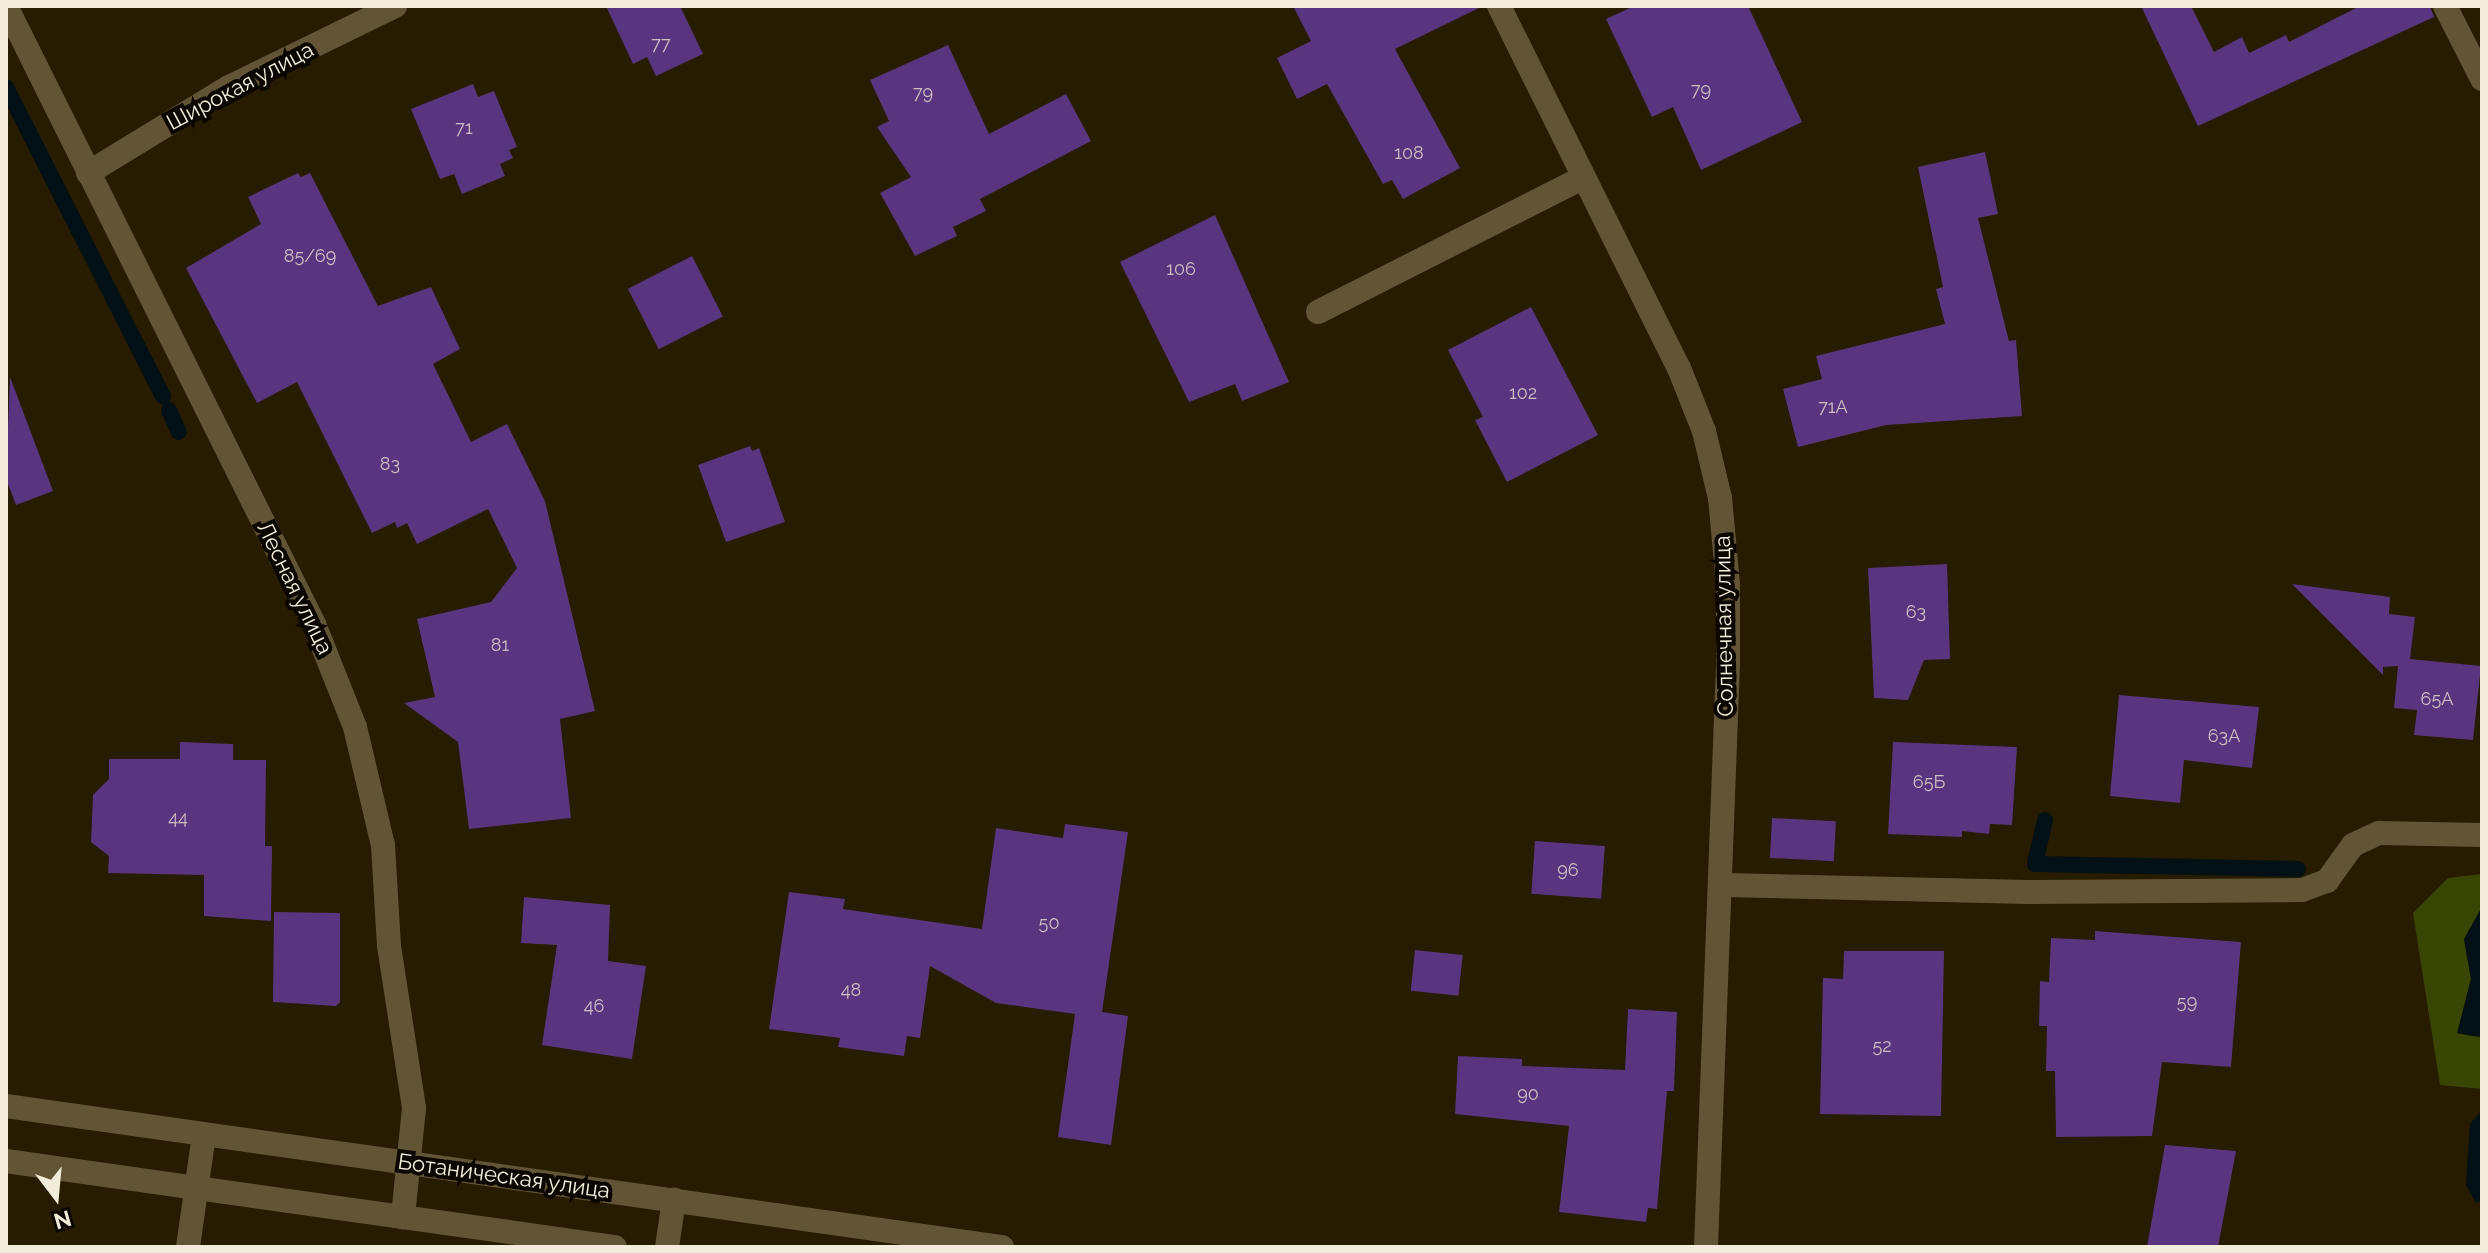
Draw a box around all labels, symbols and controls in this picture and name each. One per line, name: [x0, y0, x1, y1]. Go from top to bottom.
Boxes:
house number: 77: [651, 33, 671, 55]
street label: Широкая улица: [162, 36, 318, 136]
house number: 79: [1691, 79, 1711, 101]
house number: 79: [913, 82, 933, 104]
house number: 71: [455, 117, 473, 139]
house number: 108: [1394, 142, 1424, 164]
house number: 85/69: [284, 245, 336, 267]
house number: 106: [1166, 258, 1196, 280]
house number: 102: [1509, 382, 1537, 404]
house number: 71А: [1818, 396, 1848, 418]
house number: 83: [380, 453, 400, 475]
street label: Лесная улица: [251, 517, 339, 659]
street label: Солнечная улица: [1709, 535, 1739, 717]
house number: 63: [1906, 601, 1926, 623]
house number: 81: [491, 634, 509, 656]
house number: 65А: [2421, 688, 2453, 710]
house number: 63А: [2208, 725, 2240, 747]
house number: 65Б: [1913, 771, 1945, 793]
house number: 44: [168, 807, 188, 829]
house number: 96: [1557, 859, 1579, 881]
house number: 50: [1039, 912, 1059, 934]
house number: 48: [841, 979, 861, 1001]
house number: 59: [2177, 991, 2197, 1013]
house number: 46: [584, 995, 604, 1017]
house number: 52: [1872, 1035, 1892, 1057]
house number: 90: [1517, 1083, 1539, 1105]
street label: Ботаническая улица: [396, 1148, 612, 1204]
north arrow: [16, 1157, 96, 1237]
text: N: [51, 1205, 74, 1235]

